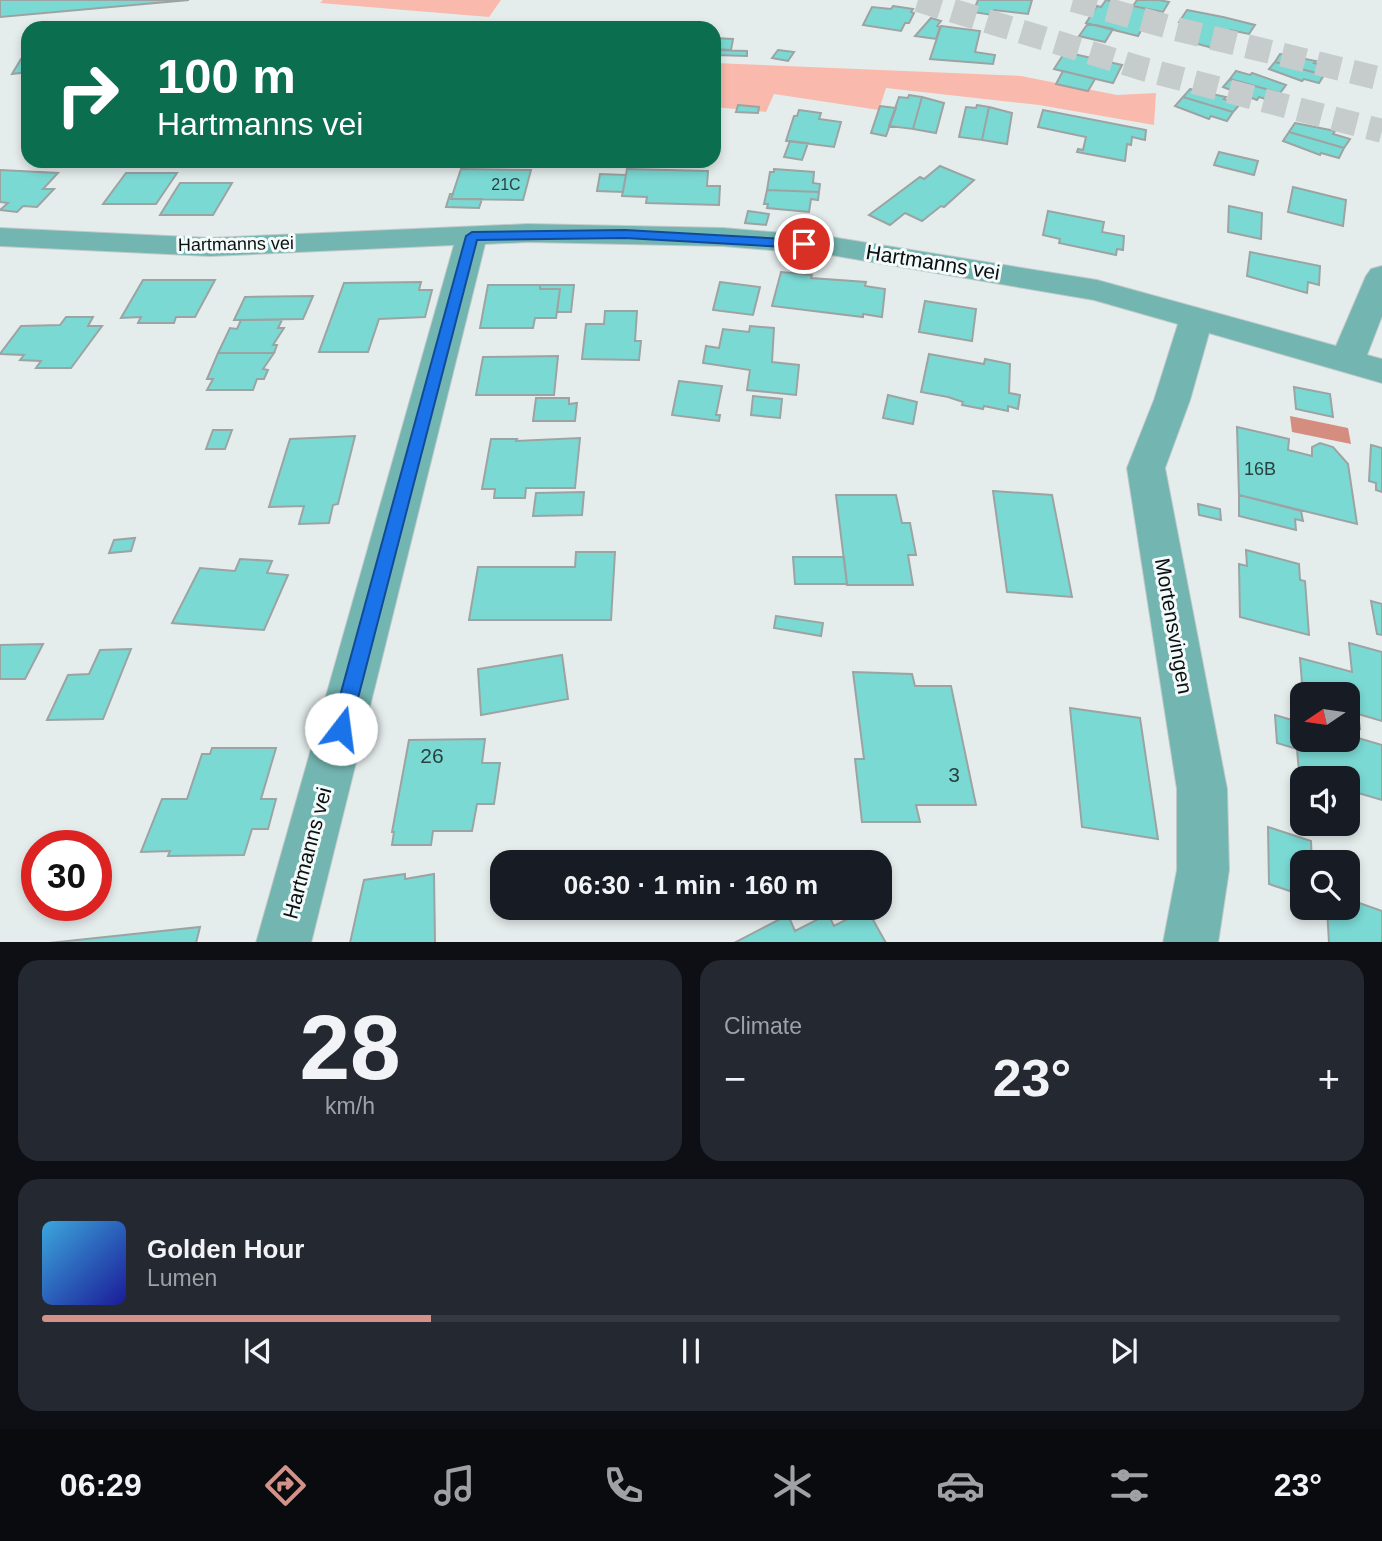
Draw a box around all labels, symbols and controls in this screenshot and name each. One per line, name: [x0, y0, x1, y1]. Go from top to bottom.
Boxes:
icon: right: [42, 49, 133, 140]
text: 100 m: [157, 49, 296, 103]
text: Hartmanns vei: [157, 106, 363, 142]
house number: 21C: [491, 176, 521, 193]
pin: [774, 214, 834, 274]
icon: arrive: [785, 225, 823, 263]
street label: Hartmanns vei: [178, 233, 294, 255]
street label: Hartmanns vei: [864, 240, 1002, 284]
house number: 16B: [1244, 459, 1276, 479]
street label: Mortensvingen: [1151, 556, 1197, 696]
north arrow: [1290, 682, 1360, 752]
map controls: [1290, 682, 1360, 920]
position arrow: [304, 692, 378, 766]
house number: 26: [420, 744, 444, 767]
house number: 3: [948, 763, 960, 786]
button: sound: [1290, 766, 1360, 836]
street label: Hartmanns vei: [278, 785, 336, 921]
speed limit sign: 30: [21, 830, 112, 921]
button: search: [1290, 850, 1360, 920]
text: 06:30 · 1 min · 160 m: [564, 870, 818, 900]
text: 28: [299, 997, 401, 1098]
text: Climate: [724, 1013, 802, 1039]
text: 23°: [993, 1049, 1071, 1107]
text: −: [724, 1058, 746, 1100]
text: +: [1318, 1058, 1340, 1100]
text: km/h: [325, 1093, 375, 1119]
text: Golden Hour: [147, 1234, 304, 1264]
text: Lumen: [147, 1265, 217, 1291]
icon: previous: [239, 1332, 277, 1370]
icon: pause: [672, 1332, 710, 1370]
icon: next: [1105, 1332, 1143, 1370]
icon: directions: [261, 1461, 310, 1510]
icon: music: [430, 1461, 479, 1510]
icon: phone: [599, 1461, 648, 1510]
icon: climate: [768, 1461, 817, 1510]
icon: car: [936, 1461, 985, 1510]
icon: filters: [1105, 1461, 1154, 1510]
text: 06:29: [60, 1467, 142, 1503]
text: 23°: [1274, 1467, 1322, 1503]

